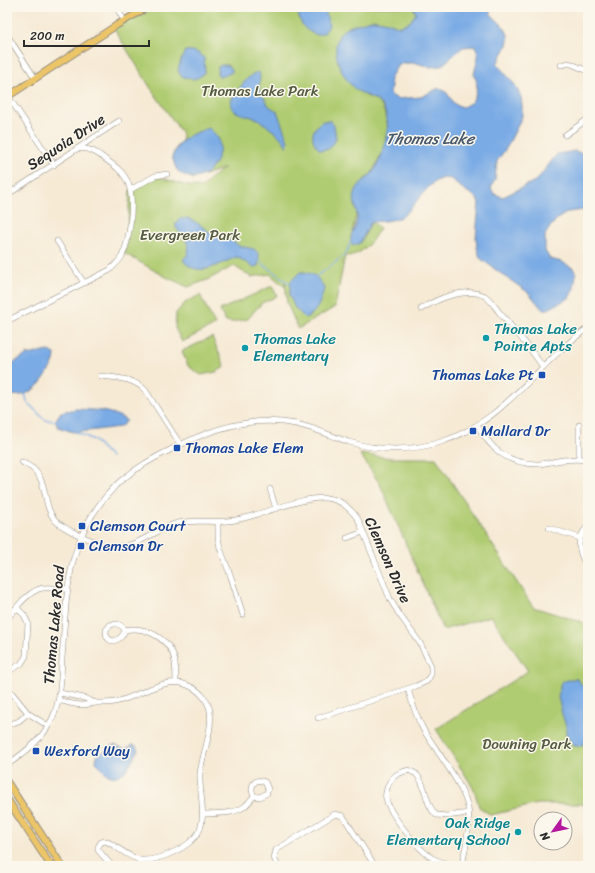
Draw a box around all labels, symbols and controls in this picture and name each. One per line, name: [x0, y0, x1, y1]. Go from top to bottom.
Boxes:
scale bar: [24, 22, 149, 48]
text: 200 m: [30, 25, 64, 47]
park label: Thomas Lake Park: [201, 78, 319, 104]
street label: Sequoia Drive: [21, 107, 111, 177]
water label: Thomas Lake: [386, 124, 476, 153]
park label: Evergreen Park: [140, 222, 241, 248]
place label: Thomas Lake Pointe Apts: [494, 316, 577, 359]
place label: Thomas Lake Elementary: [253, 326, 336, 369]
marker: Thomas Lake Pointe Apts: [481, 333, 491, 343]
marker: Thomas Lake Elementary: [240, 343, 250, 353]
place label: Thomas Lake Pt: [432, 362, 534, 388]
marker: Thomas Lake Pt: [537, 370, 547, 380]
place label: Mallard Dr: [481, 418, 551, 444]
marker: Mallard Dr: [468, 426, 478, 436]
place label: Thomas Lake Elem: [185, 435, 304, 461]
marker: Thomas Lake Elem: [172, 443, 182, 453]
street label: Clemson Drive: [357, 512, 419, 608]
place label: Clemson Court: [90, 513, 187, 539]
marker: Clemson Court: [77, 521, 87, 531]
place label: Clemson Dr: [89, 533, 164, 559]
marker: Clemson Dr: [76, 541, 86, 551]
street label: Thomas Lake Road: [36, 563, 72, 685]
park label: Downing Park: [482, 731, 572, 757]
place label: Wexford Way: [44, 738, 130, 764]
marker: Wexford Way: [31, 746, 41, 756]
place label: Oak Ridge Elementary School: [386, 810, 511, 853]
north arrow: [533, 811, 573, 851]
marker: Oak Ridge Elementary School: [513, 827, 523, 837]
text: N: [535, 827, 556, 845]

